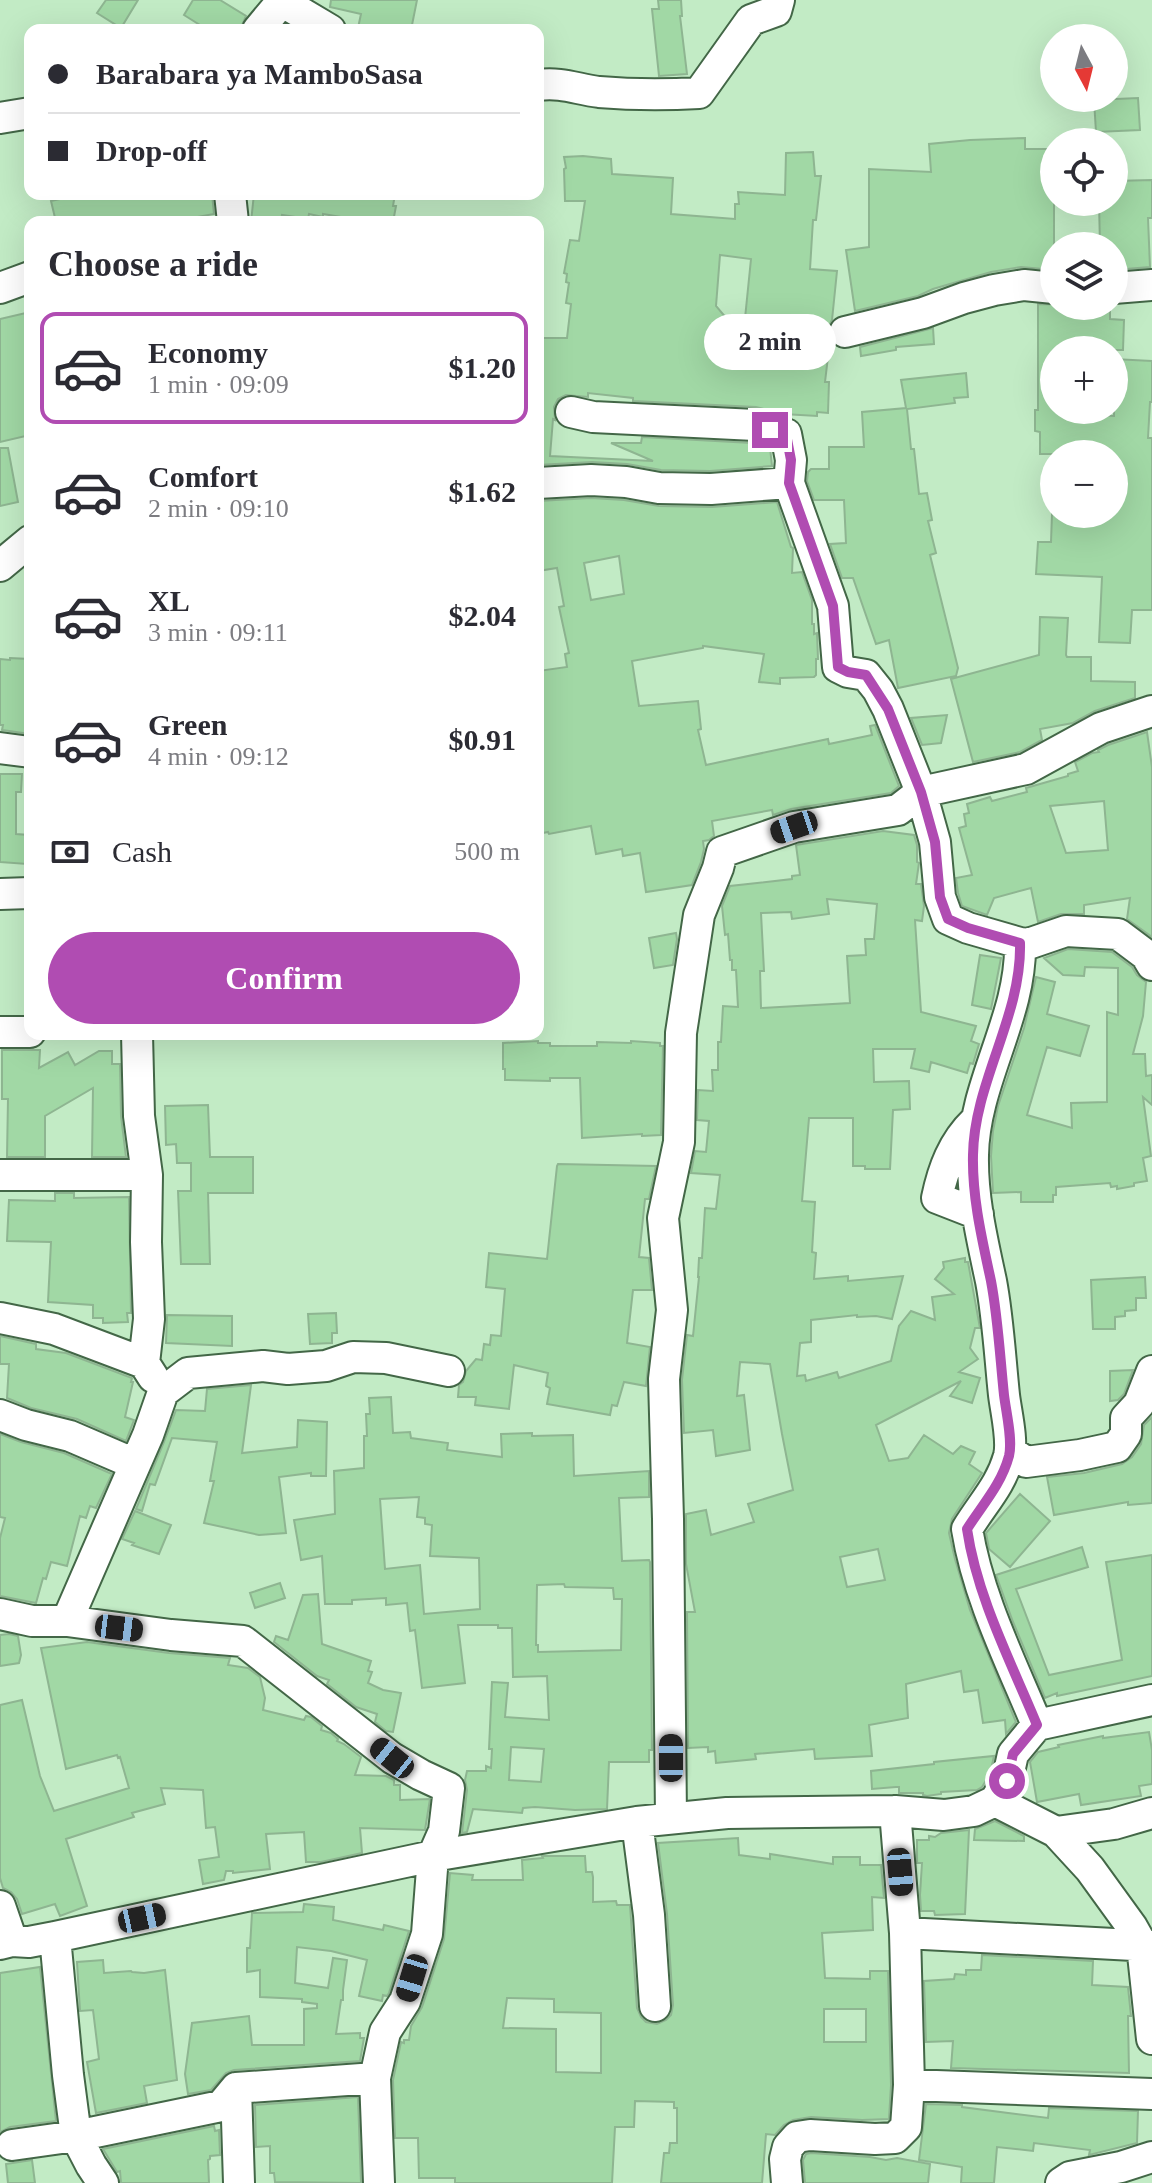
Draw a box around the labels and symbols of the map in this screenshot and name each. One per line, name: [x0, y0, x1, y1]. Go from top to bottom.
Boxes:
north arrow: [1040, 24, 1128, 112]
callout: 2 min: [704, 314, 836, 370]
route end: [752, 412, 788, 448]
car: [767, 808, 821, 846]
car: [94, 1613, 144, 1643]
car: [366, 1734, 418, 1782]
car: [659, 1734, 683, 1782]
route start: [989, 1763, 1025, 1799]
car: [886, 1847, 914, 1897]
car: [116, 1901, 168, 1935]
car: [394, 1952, 430, 2004]

